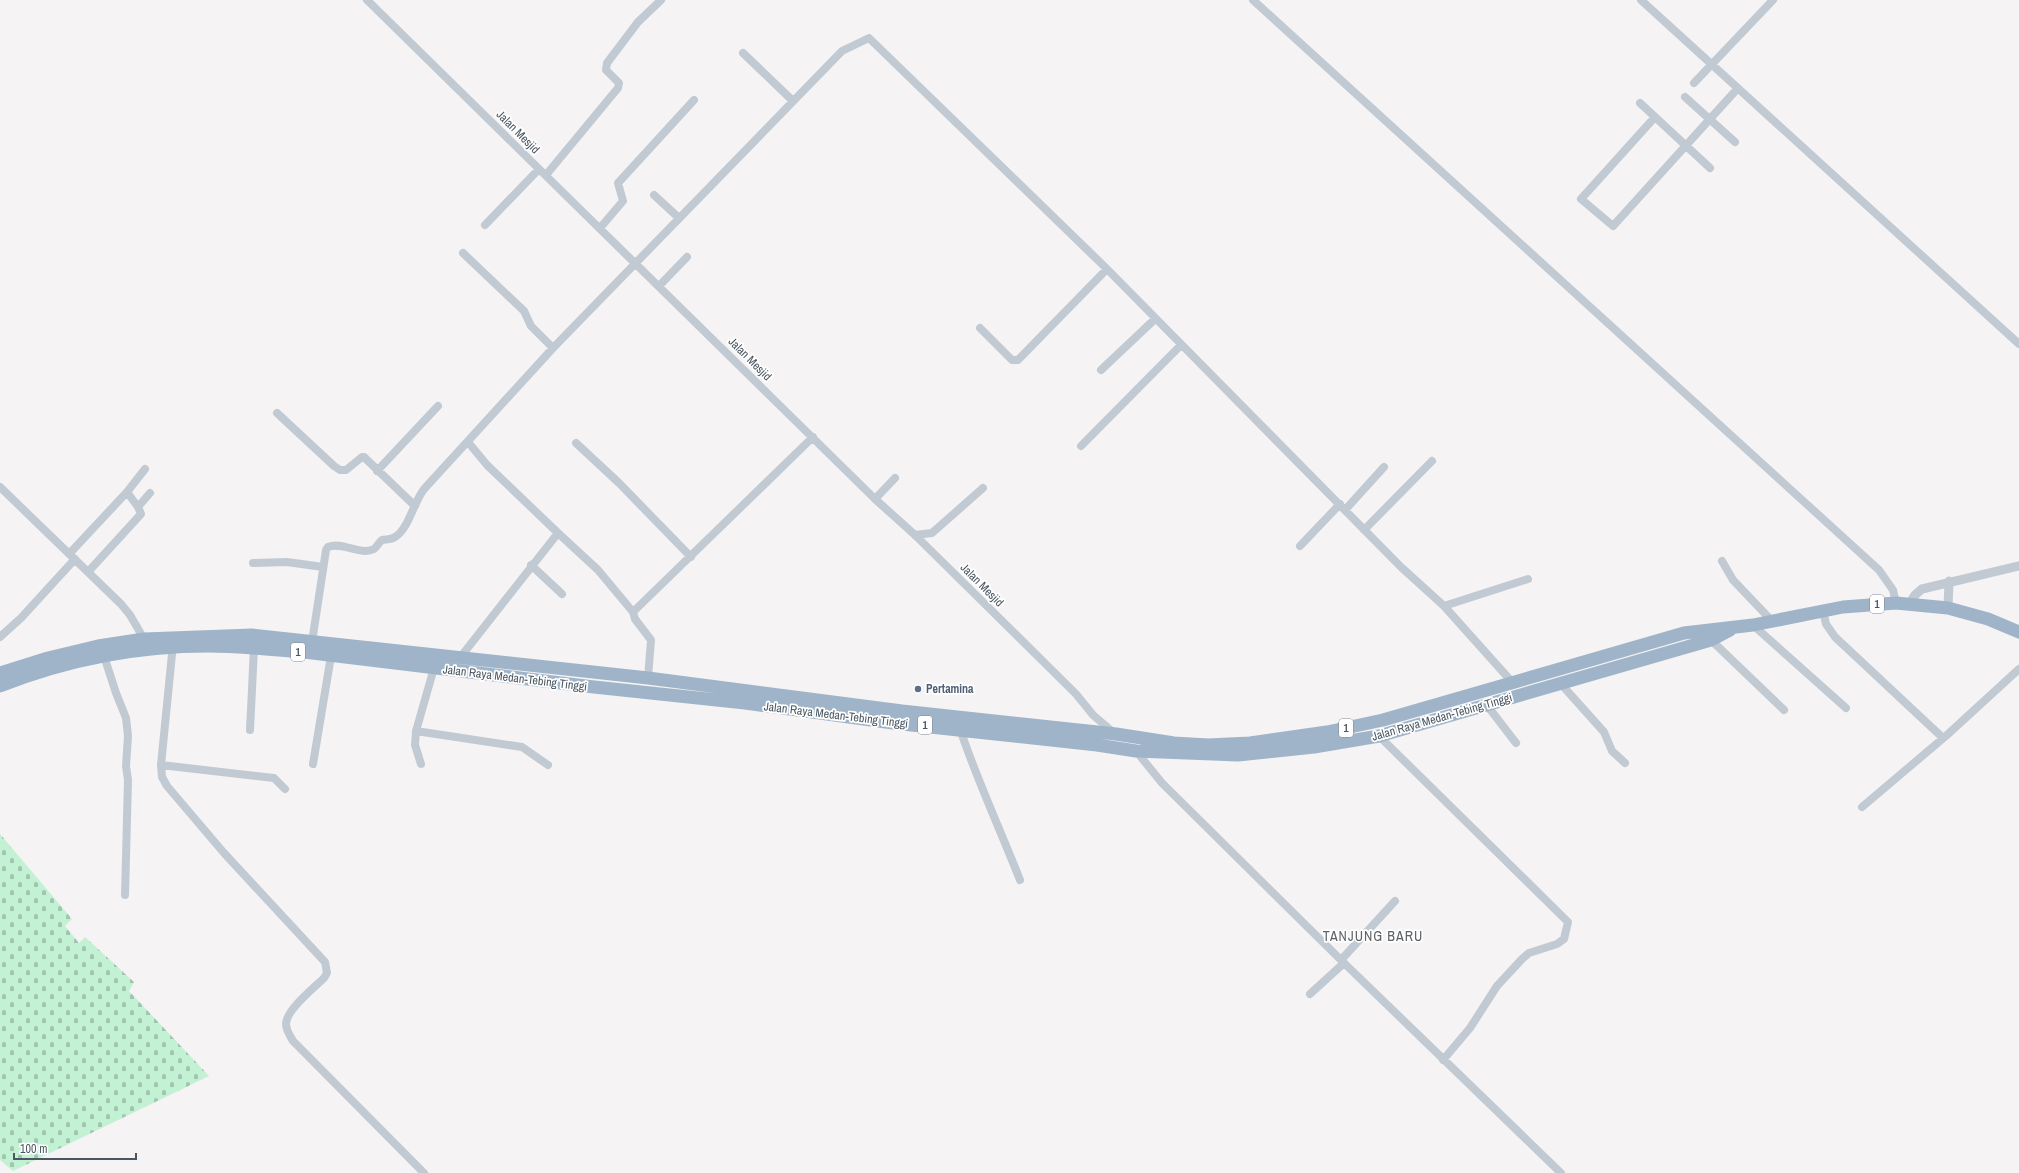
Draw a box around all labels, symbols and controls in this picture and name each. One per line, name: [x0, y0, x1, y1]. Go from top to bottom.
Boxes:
street label: Jalan Mesjid: [493, 107, 543, 157]
street label: Jalan Mesjid: [725, 334, 775, 384]
street label: Jalan Mesjid: [957, 560, 1007, 610]
road number: 1: [1870, 595, 1884, 613]
road number: 1: [291, 643, 305, 661]
street label: Jalan Raya Medan-Tebing Tinggi: [442, 661, 588, 695]
place label: Pertamina: [926, 681, 974, 697]
marker: Pertamina: [913, 684, 923, 694]
street label: Jalan Raya Medan-Tebing Tinggi: [1370, 689, 1514, 745]
street label: Jalan Raya Medan-Tebing Tinggi: [763, 698, 909, 732]
road number: 1: [918, 716, 932, 734]
road number: 1: [1339, 719, 1353, 737]
district label: TANJUNG BARU: [1323, 927, 1423, 945]
scale bar: [14, 1135, 136, 1161]
text: 100 m: [20, 1141, 47, 1157]

